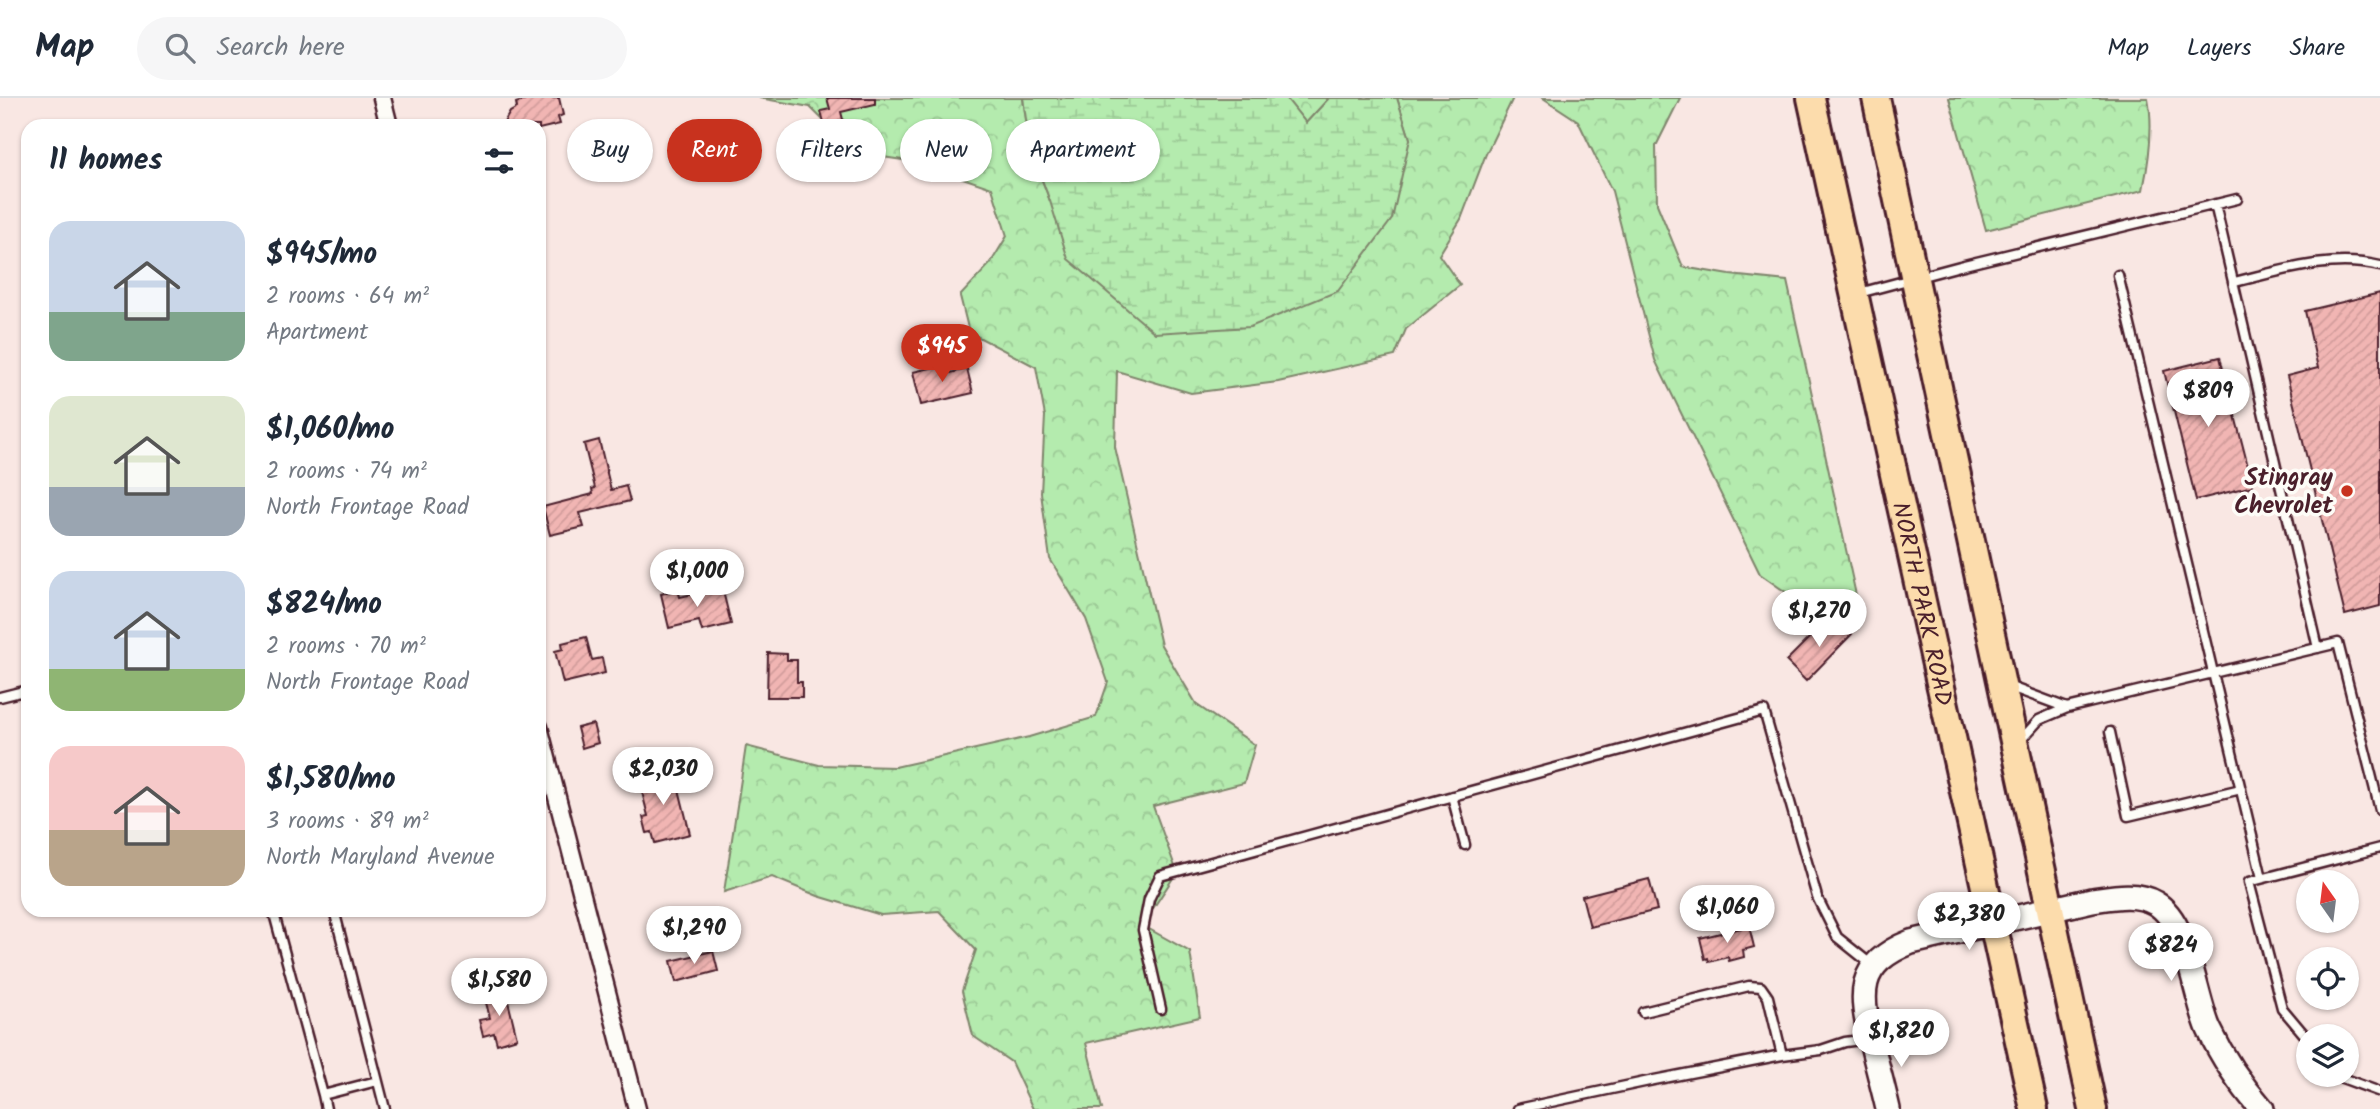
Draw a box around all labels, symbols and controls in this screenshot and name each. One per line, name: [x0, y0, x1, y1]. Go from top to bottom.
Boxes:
search box: [137, 17, 627, 80]
text: Map: [35, 22, 95, 75]
text: Search here: [217, 27, 345, 69]
icon: search: [161, 29, 199, 67]
text: Map: [2107, 29, 2149, 68]
text: Layers: [2187, 29, 2251, 68]
text: Share: [2289, 29, 2345, 68]
chip: Buy: [567, 119, 653, 182]
chip: Rent: [667, 119, 762, 182]
chip: Filters: [776, 119, 886, 182]
chip: New: [900, 119, 992, 182]
chip: Apartment: [1006, 119, 1160, 182]
text: 11 homes: [49, 137, 162, 185]
icon: filters: [480, 142, 518, 180]
text: $945/mo: [266, 231, 377, 279]
icon: home: [105, 249, 189, 333]
text: 2 rooms · 64 m²: [266, 279, 429, 315]
text: Apartment: [266, 315, 368, 351]
pin: $945: [901, 324, 983, 384]
text: $945: [917, 329, 967, 365]
pin: $809: [2167, 370, 2249, 429]
text: $809: [2183, 374, 2233, 410]
text: $1,060/mo: [266, 406, 394, 454]
icon: home: [105, 424, 189, 508]
text: 2 rooms · 74 m²: [266, 454, 427, 490]
place label: Stingray Chevrolet: [2234, 459, 2334, 526]
marker: Stingray Chevrolet: [2339, 483, 2355, 499]
text: North Frontage Road: [266, 490, 469, 526]
street label: NORTH PARK ROAD: [1880, 498, 1963, 710]
pin: $1,000: [640, 550, 754, 609]
text: $1,000: [666, 554, 728, 590]
text: $824/mo: [266, 581, 382, 629]
pin: $1,270: [1762, 589, 1876, 649]
text: $1,270: [1788, 594, 1850, 630]
icon: home: [105, 599, 189, 683]
text: 2 rooms · 70 m²: [266, 629, 426, 665]
text: North Frontage Road: [266, 665, 469, 701]
pin: $2,030: [606, 748, 720, 807]
text: $2,030: [628, 752, 698, 788]
text: $1,580/mo: [266, 756, 396, 804]
icon: home: [105, 774, 189, 858]
text: 3 rooms · 89 m²: [266, 804, 429, 840]
text: North Maryland Avenue: [266, 840, 494, 876]
north arrow: [2296, 870, 2359, 933]
map controls: [2296, 870, 2359, 1087]
pin: $1,060: [1670, 886, 1784, 945]
text: $1,060: [1696, 890, 1758, 926]
pin: $2,380: [1912, 892, 2026, 952]
text: $2,380: [1933, 897, 2005, 933]
pin: $1,290: [637, 906, 751, 966]
text: $1,290: [662, 911, 726, 947]
pin: $824: [2130, 924, 2212, 983]
text: $824: [2144, 928, 2198, 964]
button: locate: [2296, 947, 2359, 1010]
pin: $1,580: [442, 958, 556, 1018]
text: $1,580: [467, 963, 531, 999]
pin: $1,820: [1844, 1010, 1958, 1069]
text: $1,820: [1868, 1014, 1934, 1050]
button: layers: [2296, 1024, 2359, 1087]

